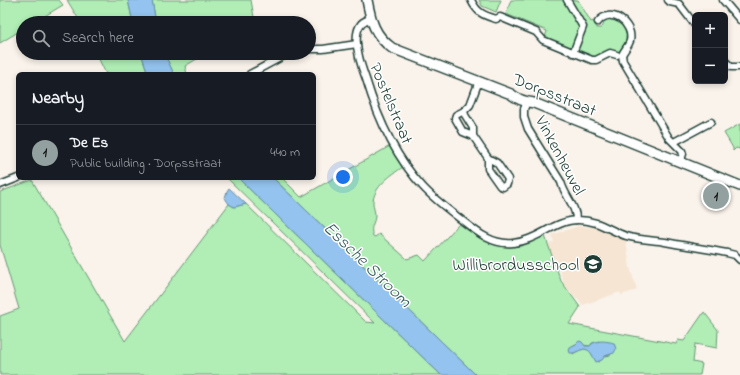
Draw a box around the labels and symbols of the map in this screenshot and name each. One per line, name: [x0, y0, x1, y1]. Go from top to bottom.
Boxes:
street label: Postelstraat: [362, 59, 419, 148]
street label: Dorpsstraat: [508, 67, 600, 124]
street label: Vinkenheuvel: [528, 111, 591, 200]
your location: [333, 167, 353, 187]
pin: 1: [703, 181, 729, 211]
water label: Essche Stroom: [316, 216, 417, 315]
place label: Willibrordusschool: [453, 253, 579, 278]
school or university icon: Willibrordusschool: [582, 253, 604, 275]

